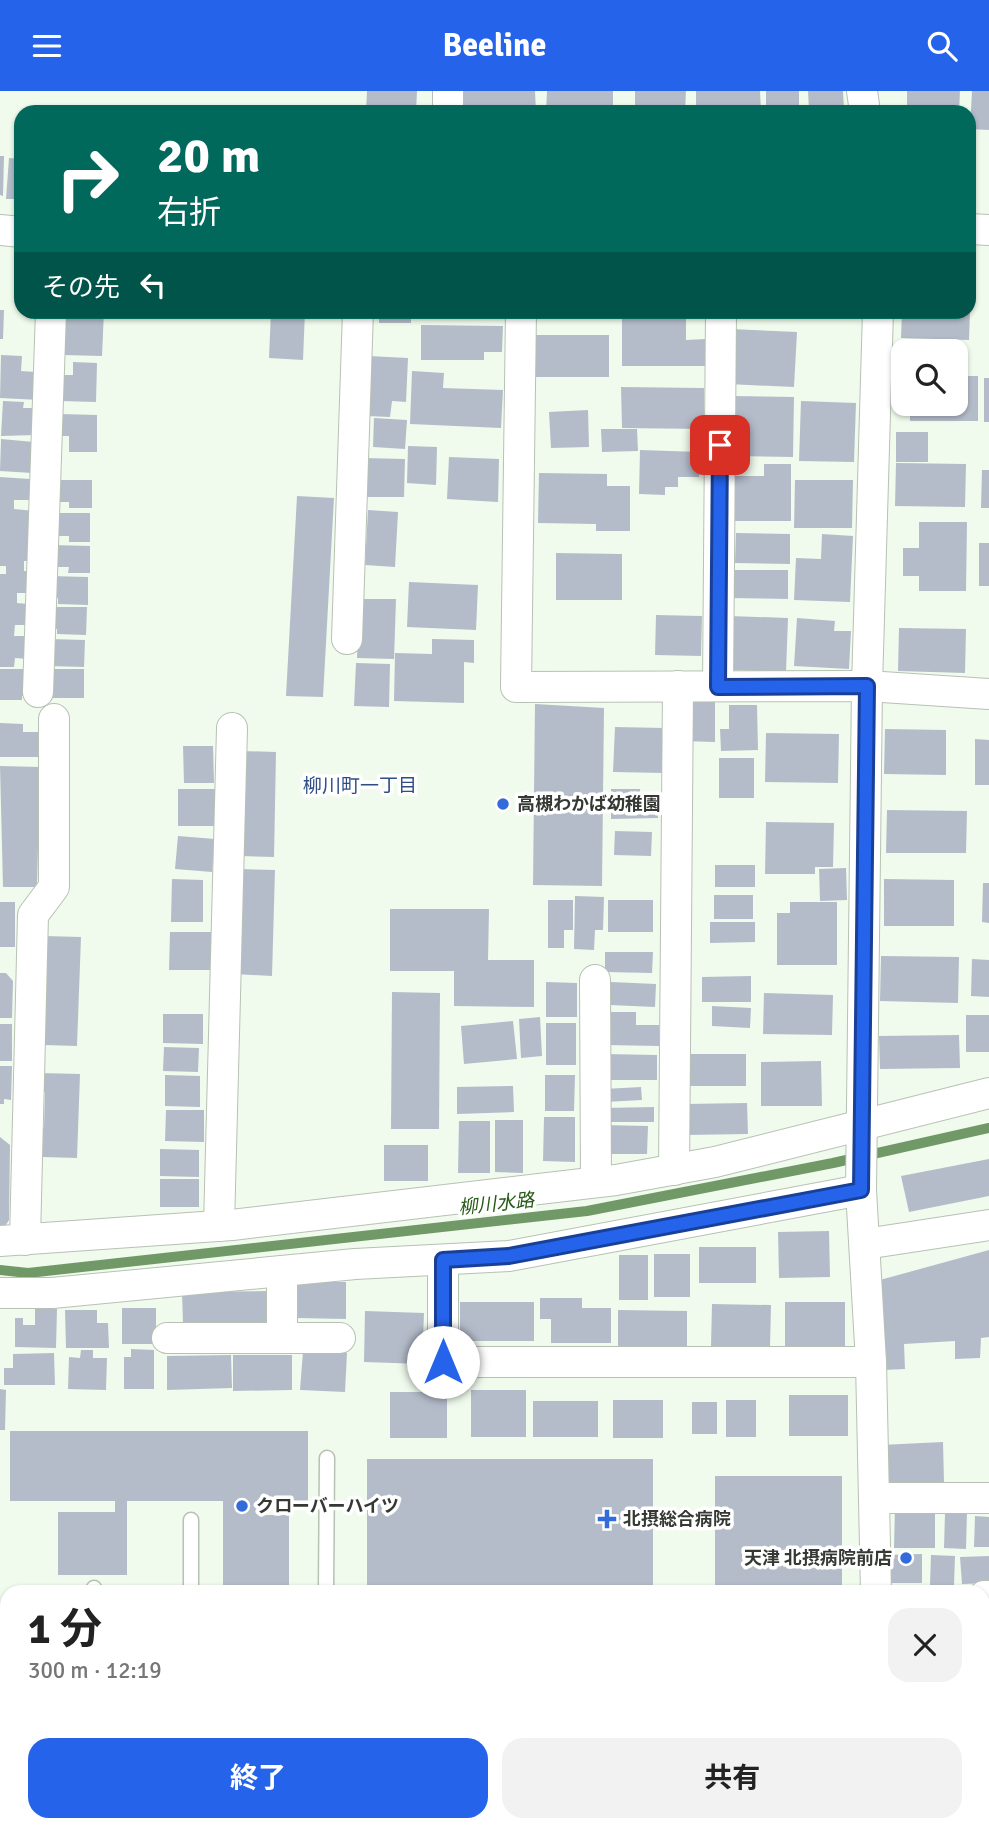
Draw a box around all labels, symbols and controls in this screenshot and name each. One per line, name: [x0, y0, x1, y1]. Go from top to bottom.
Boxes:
text: Beeline: [443, 26, 546, 65]
icon: menu: [28, 27, 66, 65]
icon: search: [923, 27, 961, 65]
text: 20 m: [157, 126, 260, 186]
icon: right: [42, 133, 133, 224]
text: 右折: [157, 193, 221, 232]
icon: left: [134, 266, 172, 304]
text: その先: [42, 272, 120, 304]
map controls: [891, 339, 968, 416]
button: search: [891, 339, 968, 416]
pin: [690, 415, 750, 475]
icon: arrive: [701, 426, 739, 464]
district label: 柳川町一丁目: [303, 774, 417, 798]
place label: 高槻わかば幼稚園: [517, 793, 661, 815]
marker: 高槻わかば幼稚園: [495, 796, 511, 812]
water label: 柳川水路: [457, 1188, 537, 1220]
position arrow: [406, 1325, 480, 1399]
place label: クローバーハイツ: [256, 1495, 399, 1517]
marker: クローバーハイツ: [234, 1498, 250, 1514]
place label: 北摂総合病院: [623, 1508, 731, 1530]
marker: 北摂総合病院: [597, 1509, 617, 1529]
place label: 天津 北摂病院前店: [744, 1547, 892, 1569]
marker: 天津 北摂病院前店: [898, 1550, 914, 1566]
text: 1 分: [28, 1604, 102, 1655]
button: close: [888, 1608, 962, 1682]
text: 300 m · 12:19: [28, 1656, 162, 1685]
button: 終了: [28, 1738, 488, 1818]
button: 共有: [502, 1738, 962, 1818]

